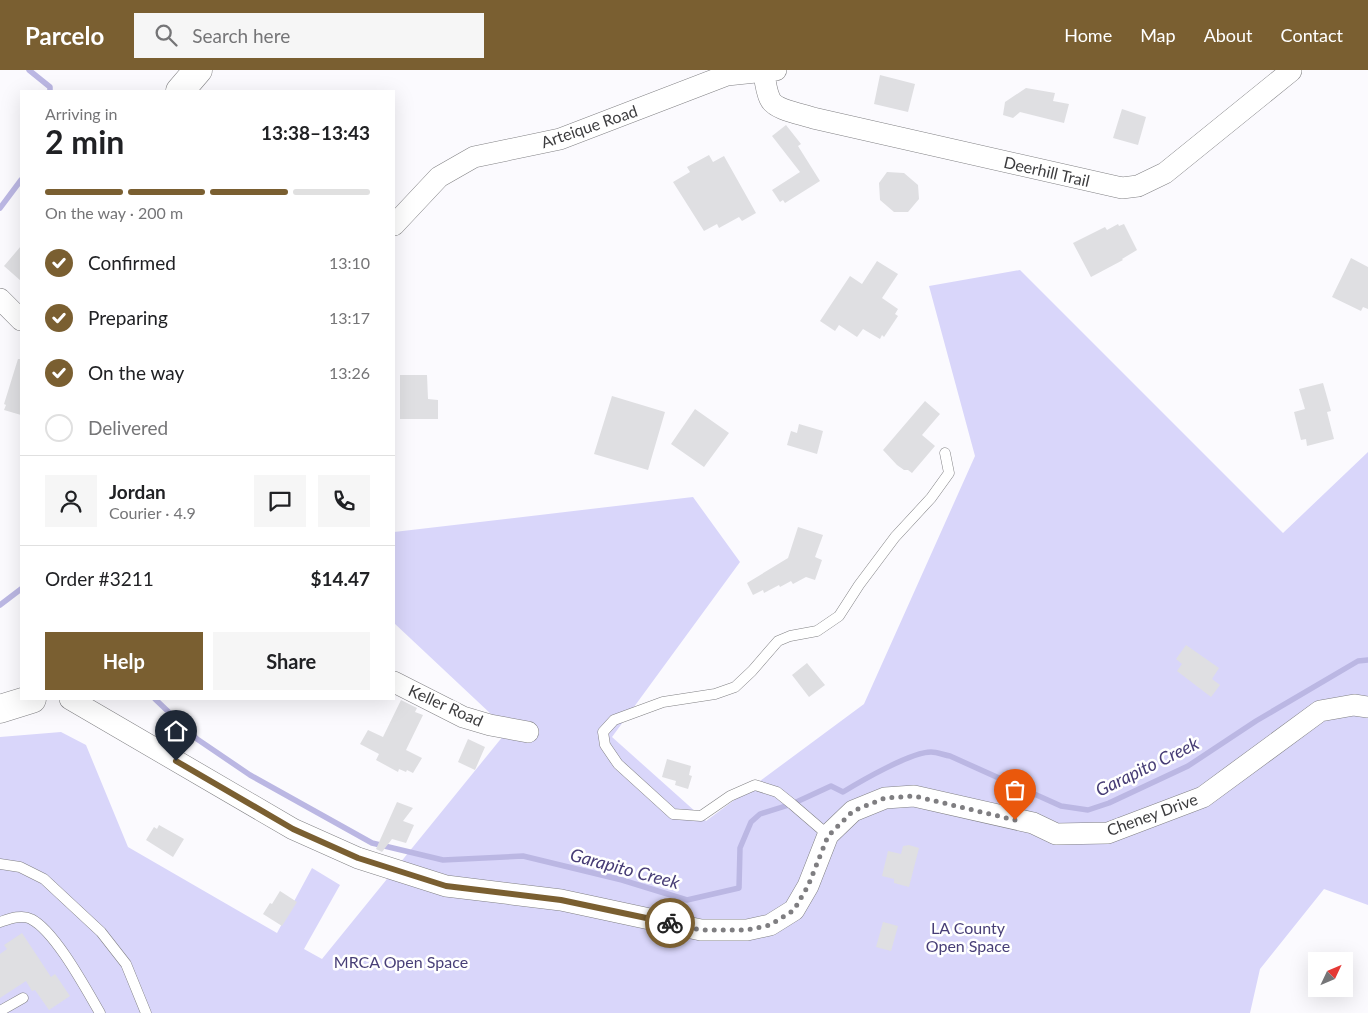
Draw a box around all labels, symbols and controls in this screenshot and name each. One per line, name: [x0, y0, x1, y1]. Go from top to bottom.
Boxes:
search box: [134, 13, 484, 58]
text: Parcelo: [25, 21, 104, 50]
icon: search: [152, 21, 180, 49]
text: Search here: [192, 24, 290, 47]
text: Home: [1064, 24, 1112, 46]
text: Map: [1140, 24, 1176, 46]
text: About: [1204, 24, 1253, 46]
text: Contact: [1281, 24, 1343, 46]
street label: Arteique Road: [538, 101, 640, 151]
text: Arriving in: [45, 104, 118, 123]
text: 13:38–13:43: [261, 121, 370, 144]
text: 2 min: [45, 122, 124, 161]
street label: Deerhill Trail: [1002, 152, 1092, 190]
text: On the way · 200 m: [45, 203, 183, 222]
icon: check: [45, 249, 73, 277]
text: Confirmed: [88, 251, 176, 274]
text: 13:10: [329, 253, 370, 272]
icon: check: [45, 304, 73, 332]
text: Preparing: [88, 306, 168, 329]
text: 13:17: [329, 308, 370, 327]
icon: check: [45, 359, 73, 387]
text: On the way: [88, 361, 184, 384]
text: 13:26: [329, 363, 370, 382]
text: Delivered: [88, 416, 168, 439]
button: person: [45, 475, 97, 527]
button: chat: [254, 475, 306, 527]
button: phone: [318, 475, 370, 527]
text: Jordan: [109, 480, 166, 503]
text: Courier · 4.9: [109, 503, 196, 522]
text: Order #3211: [45, 567, 154, 590]
text: $14.47: [310, 567, 370, 590]
button: Help: [45, 632, 203, 690]
button: Share: [213, 632, 370, 690]
street label: Keller Road: [406, 680, 486, 730]
pin: [155, 710, 197, 761]
icon: home: [162, 717, 190, 745]
water label: Garapito Creek: [1092, 731, 1203, 800]
pin: [994, 769, 1036, 820]
icon: bag: [1001, 776, 1029, 804]
street label: Cheney Drive: [1104, 789, 1200, 839]
water label: Garapito Creek: [568, 843, 683, 893]
courier: [645, 898, 695, 948]
icon: bike: [656, 909, 684, 937]
park label: LA County Open Space: [926, 918, 1010, 955]
park label: MRCA Open Space: [334, 952, 468, 971]
north arrow: [1308, 952, 1352, 998]
map controls: [1308, 952, 1353, 997]

